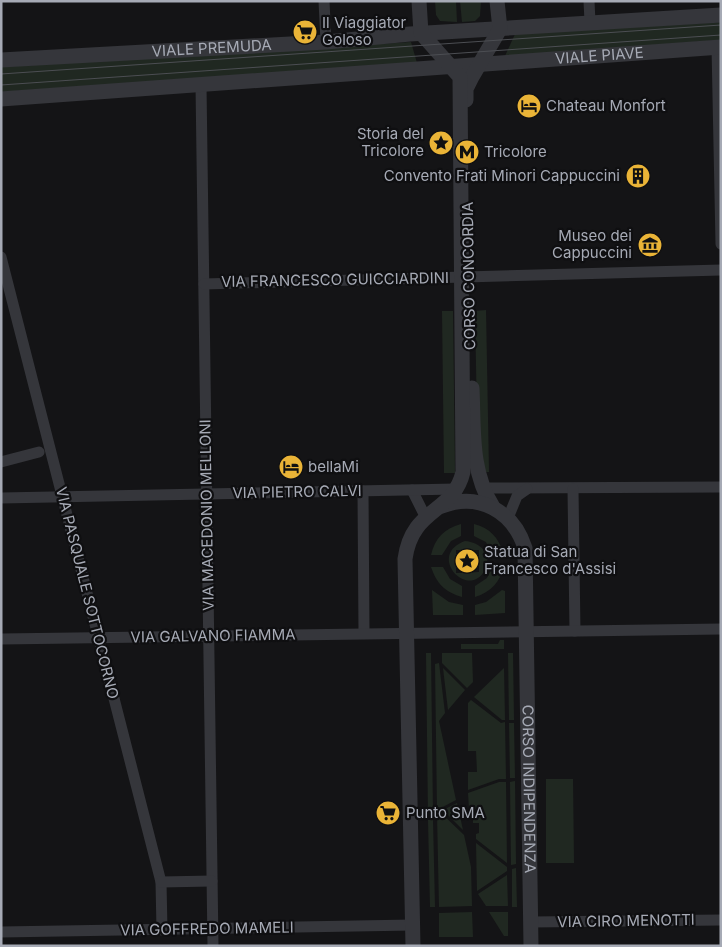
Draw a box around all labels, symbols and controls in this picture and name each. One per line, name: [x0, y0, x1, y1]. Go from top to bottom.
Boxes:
place label: Il Viaggiator Goloso: [322, 13, 406, 49]
supermarket icon: Il Viaggiator Goloso: [292, 19, 318, 45]
street label: VIALE PREMUDA: [151, 35, 272, 61]
street label: VIALE PIAVE: [554, 43, 644, 68]
hotel icon: Chateau Monfort: [516, 93, 542, 119]
place label: Chateau Monfort: [546, 96, 666, 115]
place label: Storia del Tricolore: [357, 124, 424, 160]
place icon: Storia del Tricolore: [428, 130, 454, 156]
metro station icon: Tricolore: [454, 139, 480, 165]
place label: Tricolore: [484, 142, 547, 161]
building icon: Convento Frati Minori Cappuccini: [625, 163, 651, 189]
place label: Convento Frati Minori Cappuccini: [384, 166, 620, 185]
street label: CORSO CONCORDIA: [458, 202, 479, 350]
place label: Museo dei Cappuccini: [552, 226, 632, 262]
museum icon: Museo dei Cappuccini: [637, 232, 663, 258]
street label: VIA FRANCESCO GUICCIARDINI: [221, 268, 449, 291]
street label: VIA MACEDONIO MELLONI: [195, 419, 218, 611]
hotel icon: bellaMi: [278, 454, 304, 480]
place label: bellaMi: [308, 457, 359, 476]
street label: VIA PIETRO CALVI: [232, 481, 362, 502]
street label: VIA PASQUALE SOTTOCORNO: [52, 485, 123, 701]
place label: Statua di San Francesco d'Assisi: [484, 542, 616, 578]
place icon: Statua di San Francesco d'Assisi: [454, 548, 480, 574]
street label: VIA GALVANO FIAMMA: [130, 625, 296, 646]
street label: CORSO INDIPENDENZA: [518, 705, 540, 873]
supermarket icon: Punto SMA: [375, 800, 401, 826]
place label: Punto SMA: [406, 803, 485, 822]
street label: VIA CIRO MENOTTI: [557, 910, 695, 931]
street label: VIA GOFFREDO MAMELI: [120, 917, 294, 940]

